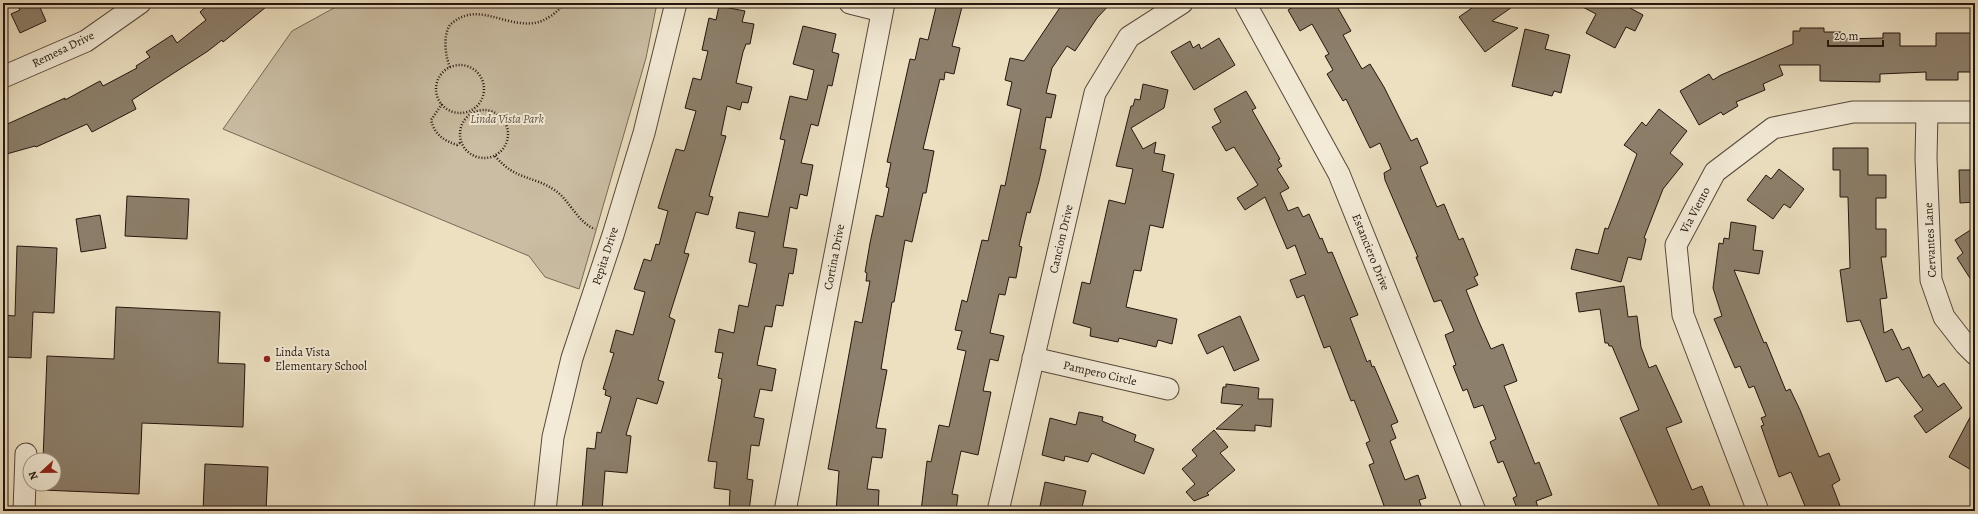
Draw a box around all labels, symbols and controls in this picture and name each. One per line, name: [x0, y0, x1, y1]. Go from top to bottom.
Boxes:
scale bar: [1828, 22, 1883, 48]
street label: Remesa Drive: [29, 27, 97, 71]
text: 20 m: [1834, 28, 1858, 44]
park label: Linda Vista Park: [470, 111, 544, 127]
street label: Via Viento: [1676, 184, 1714, 237]
street label: Cervantes Lane: [1920, 202, 1940, 278]
street label: Cancion Drive: [1045, 203, 1077, 275]
street label: Estanciero Drive: [1348, 211, 1394, 293]
street label: Cortina Drive: [820, 223, 848, 291]
street label: Pepita Drive: [588, 225, 622, 287]
place label: Linda Vista Elementary School: [275, 344, 367, 374]
marker: Linda Vista Elementary School: [262, 354, 272, 364]
street label: Pampero Circle: [1062, 357, 1138, 389]
north arrow: [22, 452, 62, 492]
text: N: [25, 469, 42, 482]

